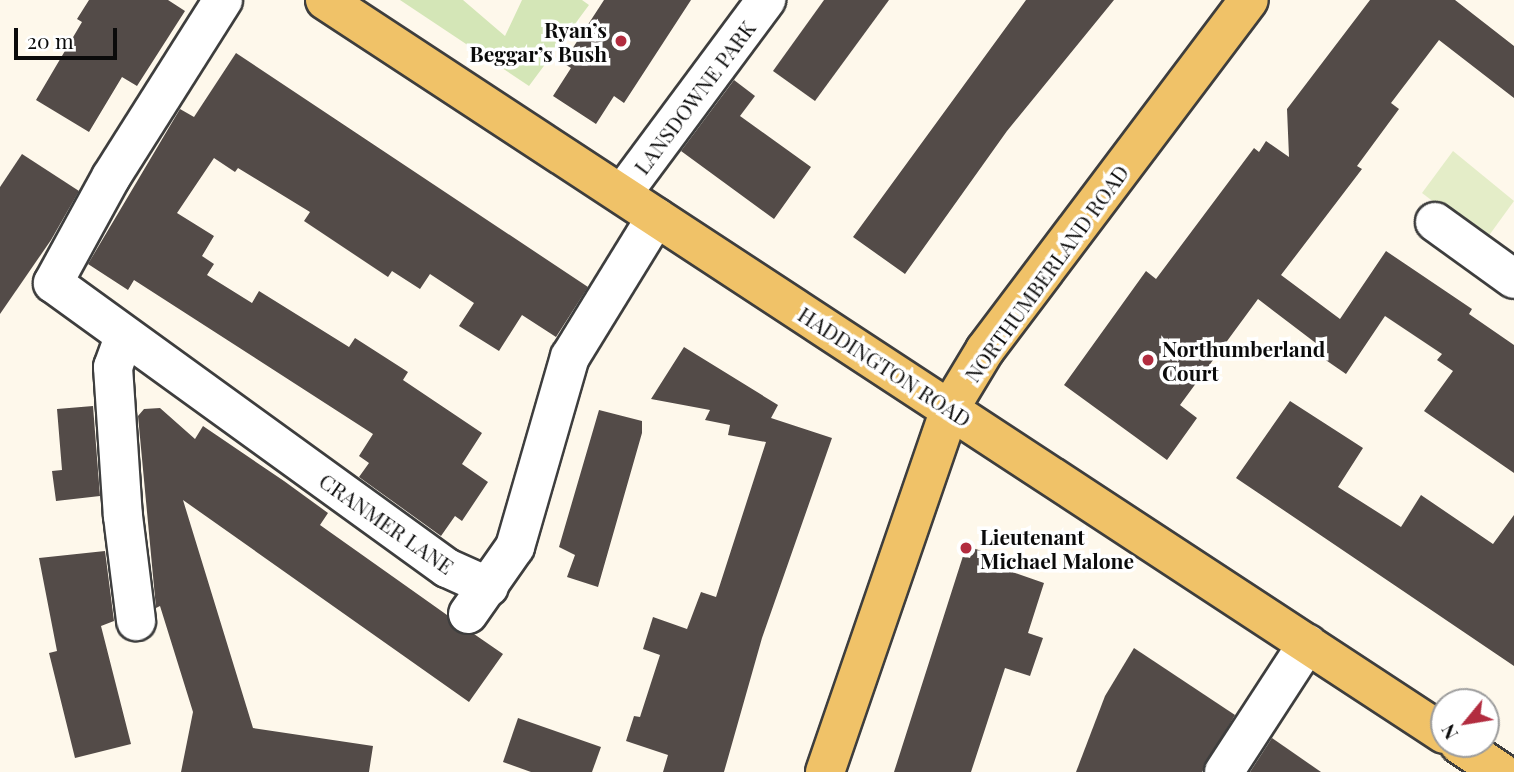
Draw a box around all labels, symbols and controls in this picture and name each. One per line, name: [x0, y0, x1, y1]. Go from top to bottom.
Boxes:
scale bar: [18, 14, 121, 58]
street label: LANSDOWNE PARK: [628, 15, 760, 179]
place label: Ryan’s Beggar’s Bush: [470, 16, 607, 66]
text: 20 m: [27, 26, 74, 54]
marker: Ryan’s Beggar’s Bush: [613, 33, 629, 49]
street label: NORTHUMBERLAND ROAD: [959, 160, 1133, 386]
street label: HADDINGTON ROAD: [794, 301, 976, 431]
place label: Northumberland Court: [1162, 335, 1325, 385]
marker: Northumberland Court: [1140, 352, 1156, 368]
street label: CRANMER LANE: [315, 467, 459, 579]
place label: Lieutenant Michael Malone: [980, 523, 1134, 573]
marker: Lieutenant Michael Malone: [958, 540, 974, 556]
north arrow: [1430, 688, 1500, 758]
text: N: [1434, 720, 1463, 745]

